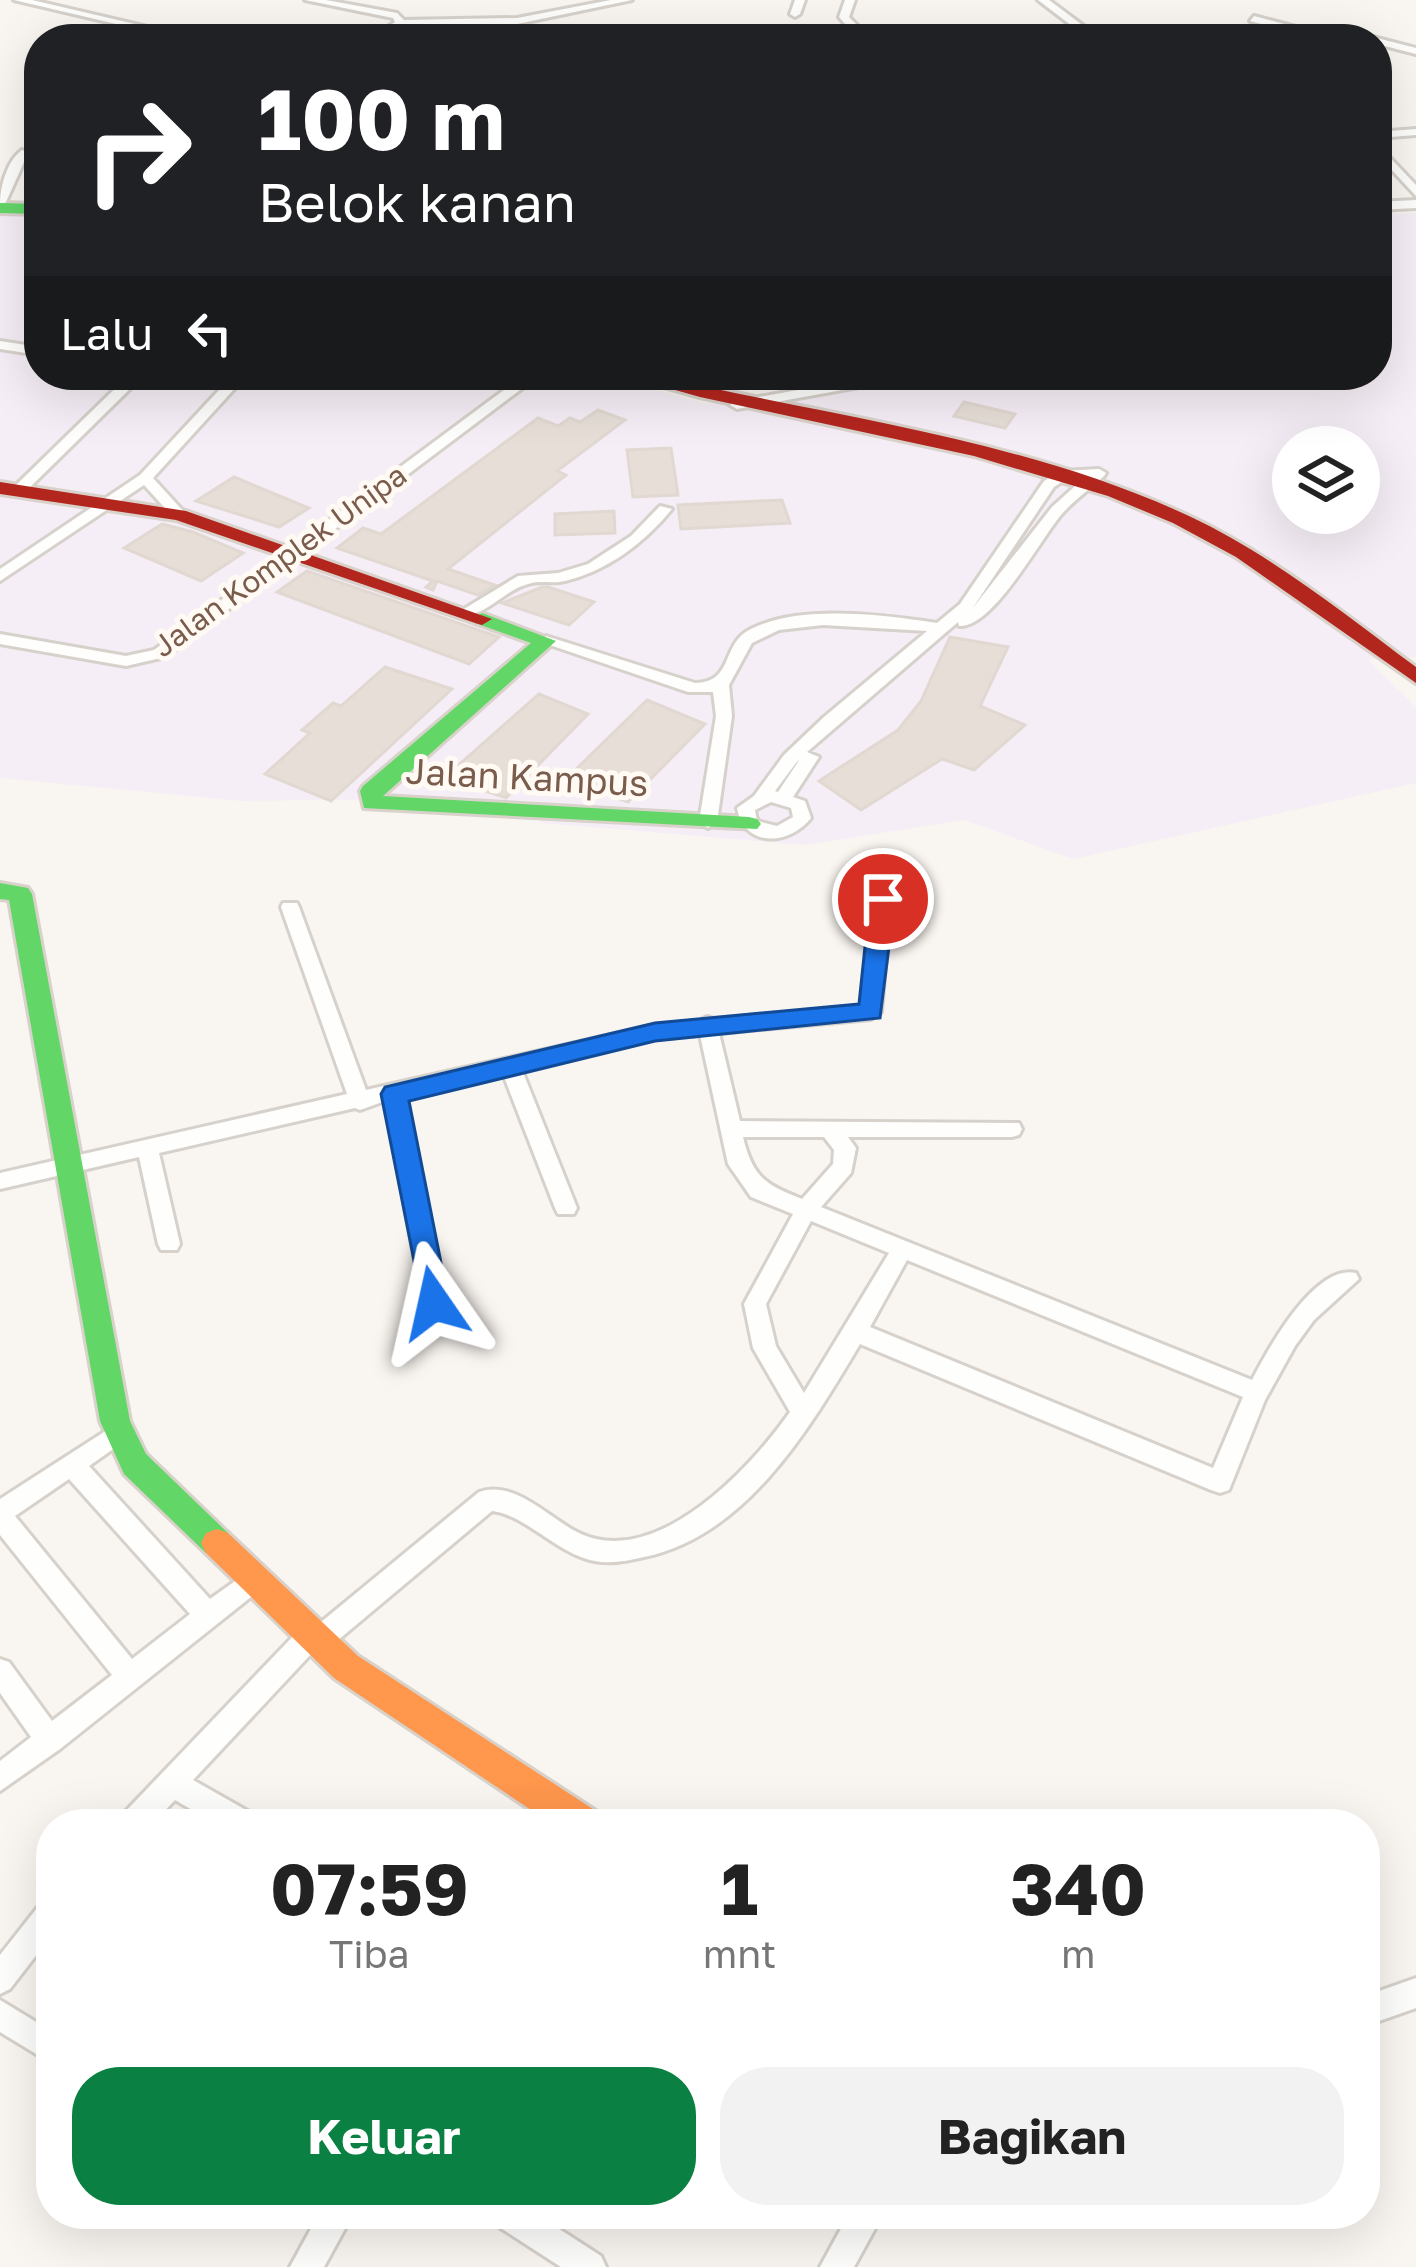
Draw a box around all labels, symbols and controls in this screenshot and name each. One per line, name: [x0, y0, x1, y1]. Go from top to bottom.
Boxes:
text: 100 m: [258, 68, 505, 168]
icon: right: [60, 72, 216, 228]
text: Belok kanan: [258, 169, 576, 234]
icon: left: [177, 300, 243, 366]
text: Lalu: [60, 306, 153, 360]
map controls: [1272, 426, 1380, 534]
button: layers: [1272, 426, 1380, 534]
street label: Jalan Komplek Unipa: [146, 456, 413, 664]
street label: Jalan Kampus: [405, 749, 649, 804]
pin: [832, 848, 934, 950]
icon: arrive: [850, 866, 916, 932]
position arrow: [371, 1240, 497, 1366]
text: 07:59: [270, 1844, 469, 1931]
text: 1: [721, 1844, 758, 1931]
text: 340: [1010, 1844, 1146, 1931]
text: Tiba: [329, 1930, 410, 1977]
text: mnt: [703, 1930, 776, 1977]
text: m: [1061, 1930, 1095, 1977]
button: Keluar: [72, 2067, 696, 2205]
button: Bagikan: [720, 2067, 1344, 2205]

